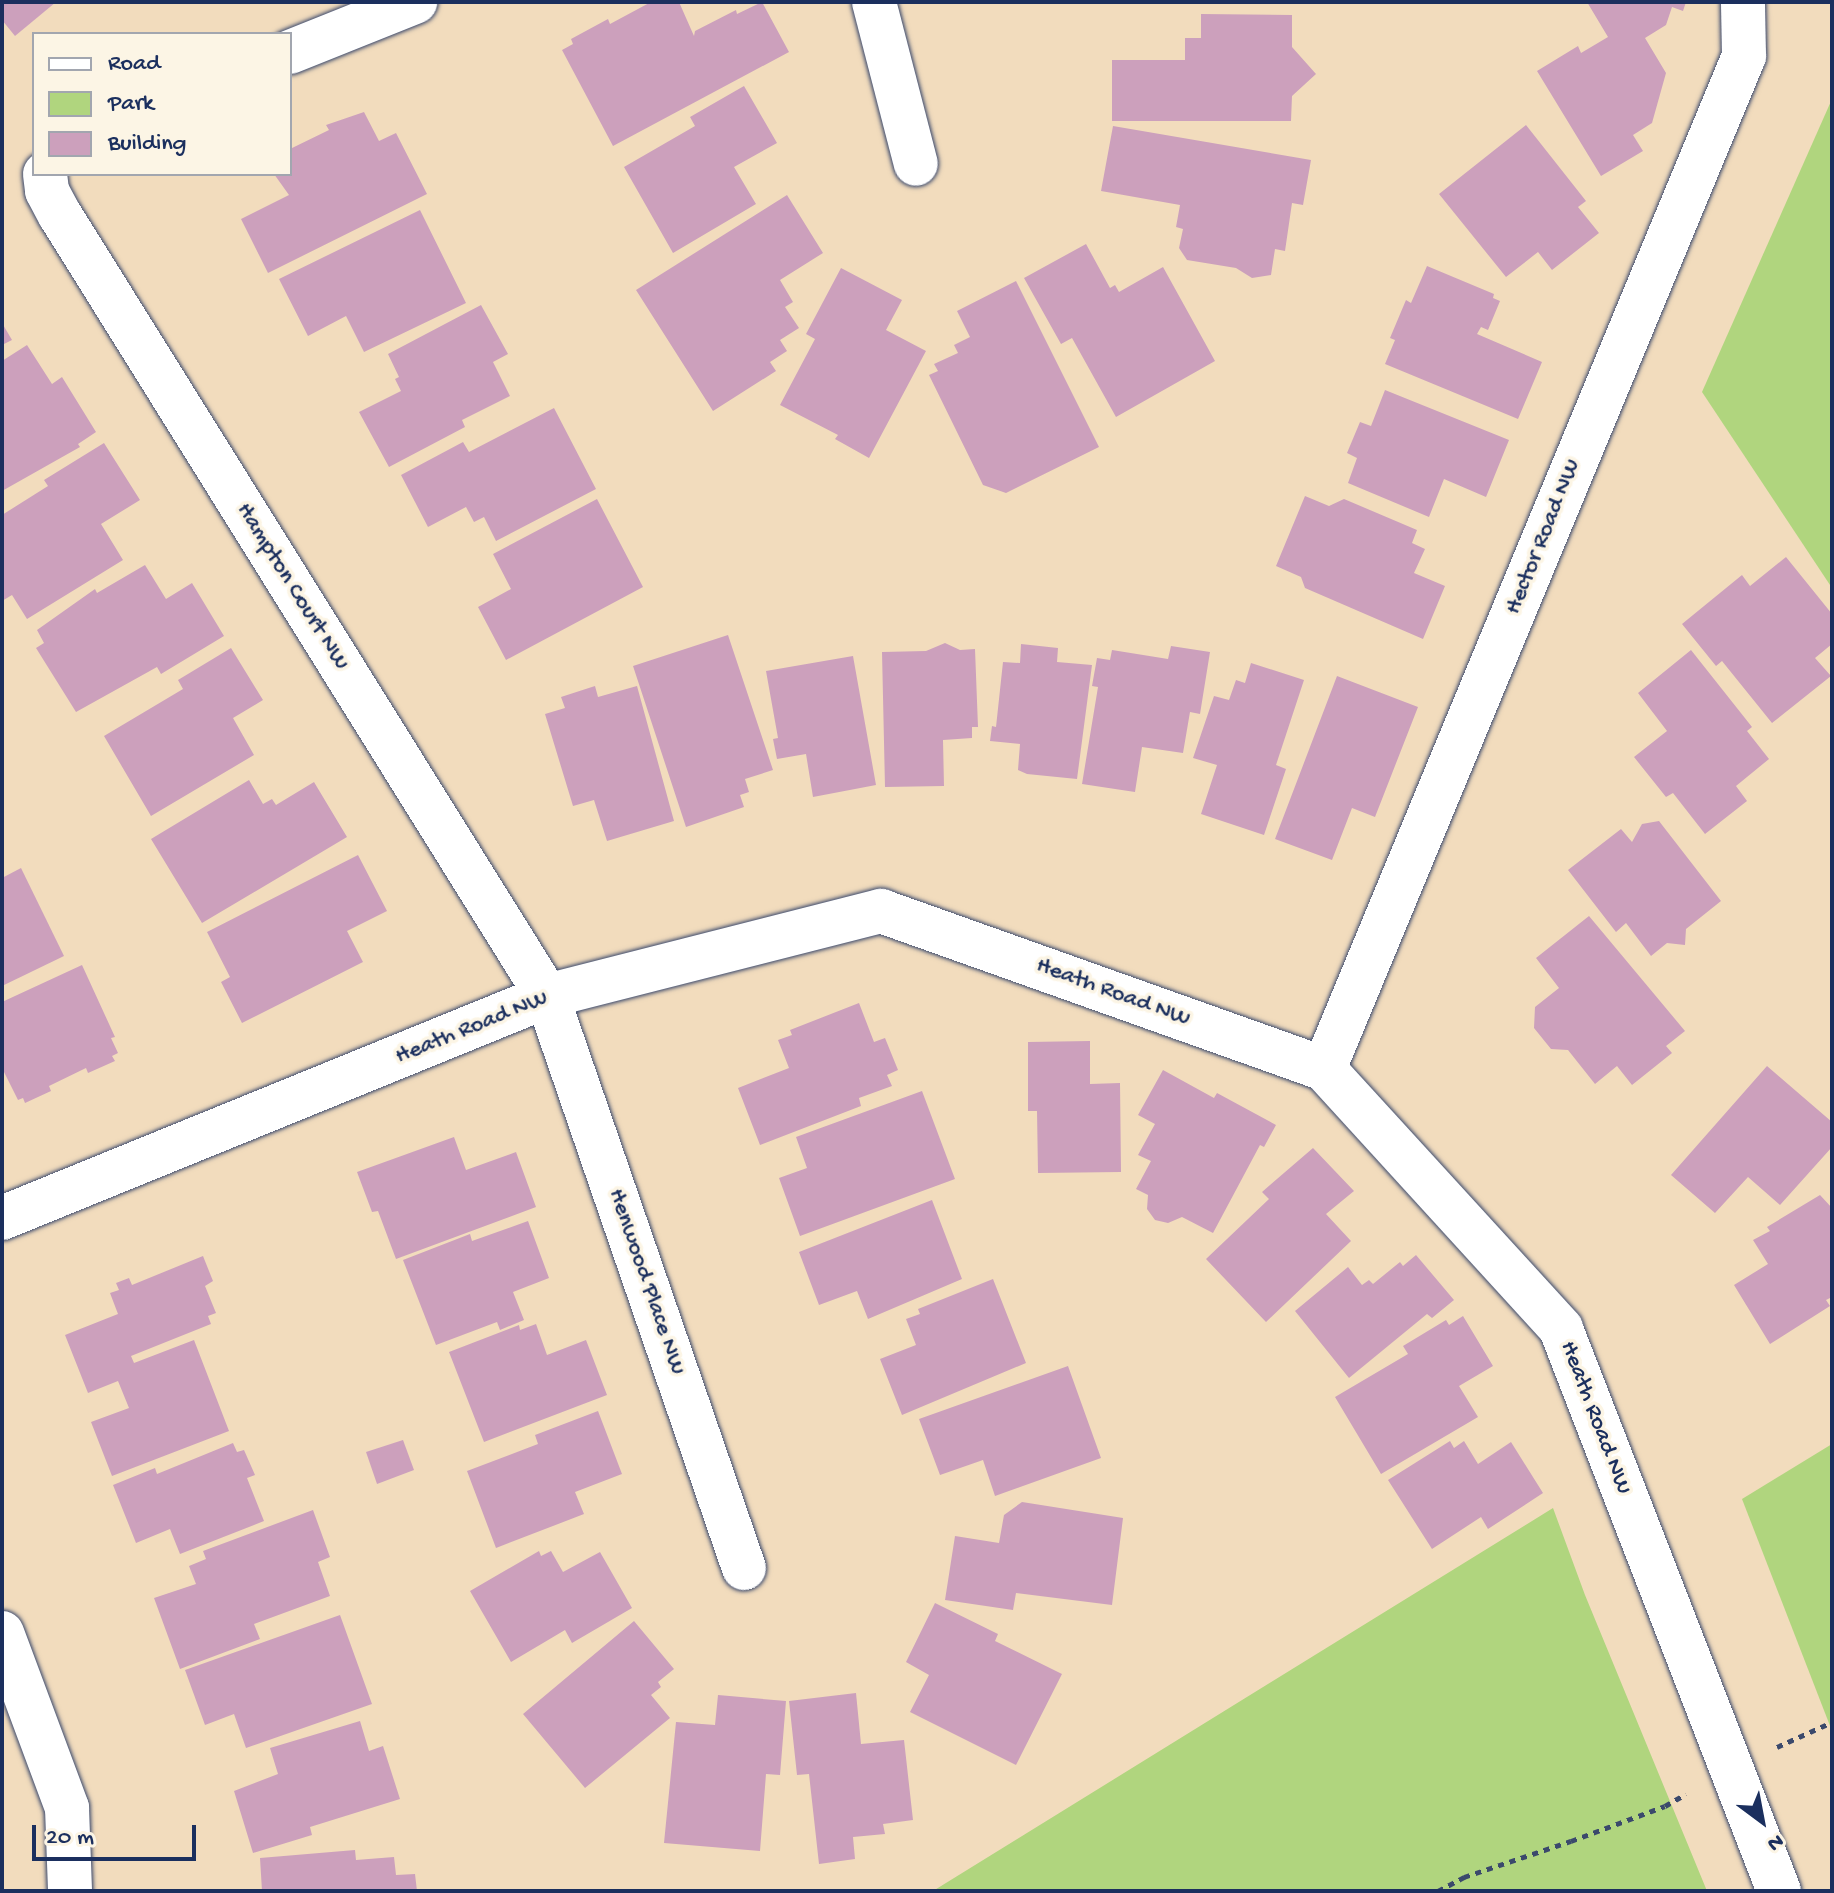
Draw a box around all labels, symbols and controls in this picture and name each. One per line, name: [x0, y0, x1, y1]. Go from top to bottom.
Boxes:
legend: [32, 32, 292, 176]
text: Road: [108, 50, 160, 79]
text: Park: [108, 90, 154, 119]
text: Building: [108, 130, 186, 159]
street label: Hector Road NW: [1500, 455, 1588, 619]
street label: Hampton Court NW: [229, 498, 355, 676]
street label: Heath Road NW: [1032, 952, 1194, 1034]
street label: Heath Road NW: [392, 984, 552, 1072]
street label: Henwood Place NW: [601, 1185, 691, 1379]
street label: Heath Road NW: [1553, 1337, 1637, 1499]
north arrow: [1722, 1781, 1802, 1861]
scale bar: [36, 1809, 200, 1859]
text: 20 m: [46, 1824, 94, 1853]
text: N: [1762, 1827, 1788, 1856]

